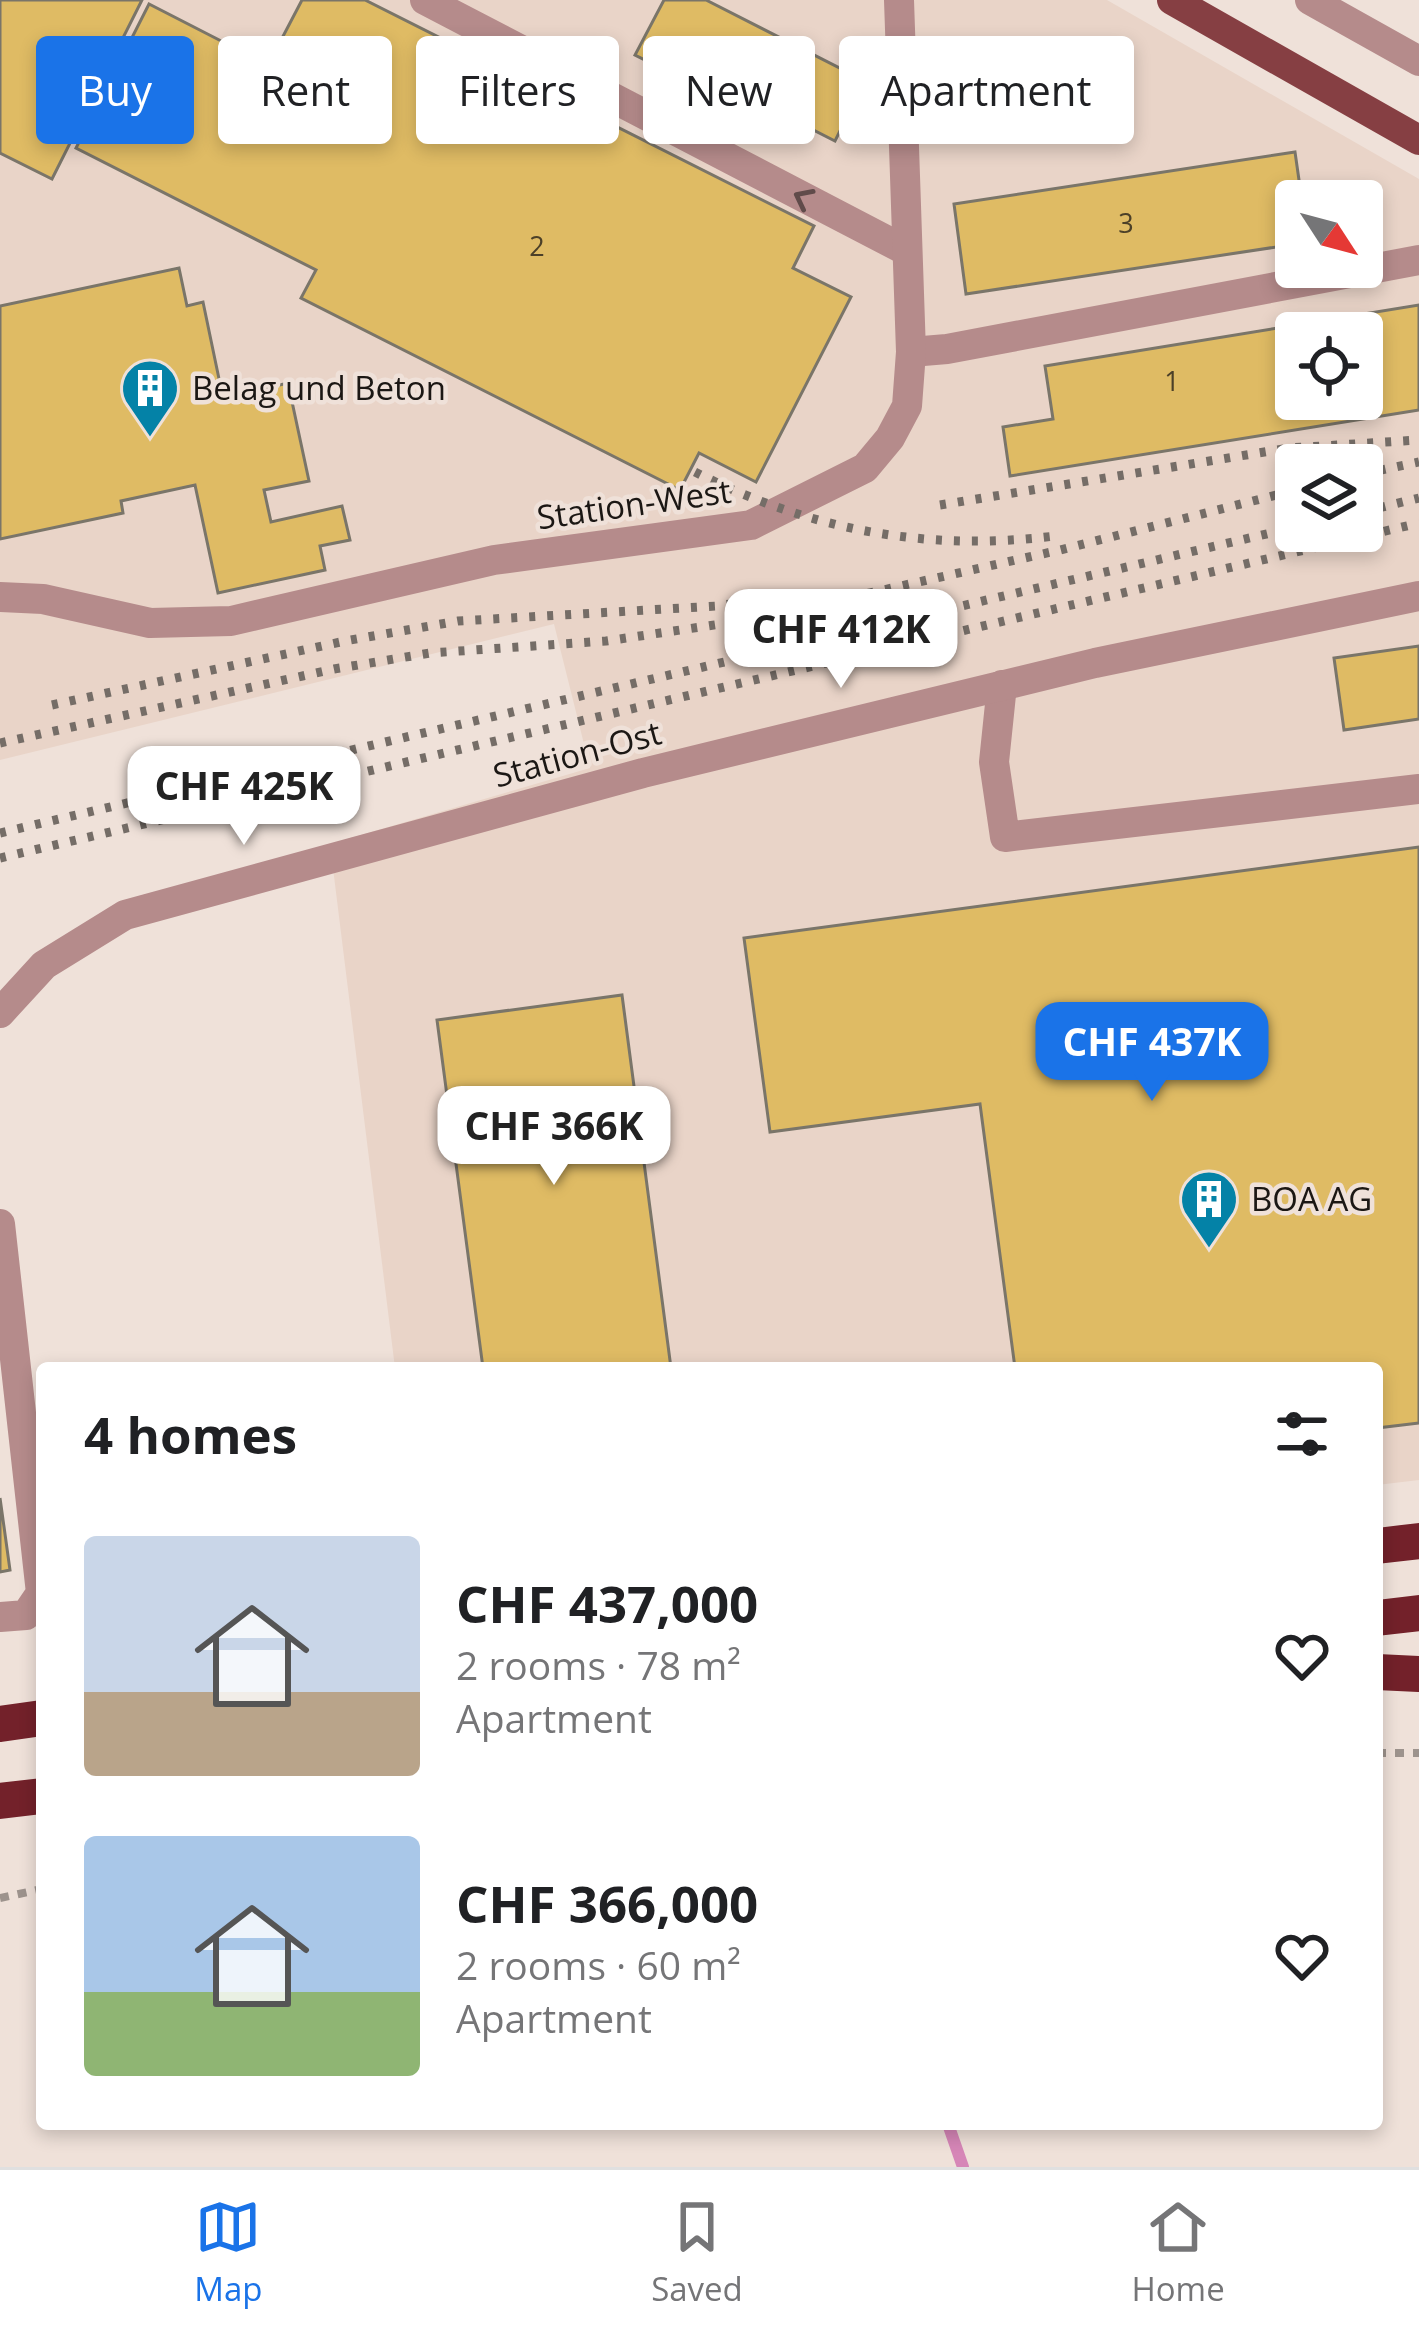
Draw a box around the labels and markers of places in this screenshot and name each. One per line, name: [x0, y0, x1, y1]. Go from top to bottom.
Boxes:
building icon: Belag und Beton: [119, 357, 181, 439]
place label: Belag und Beton: [192, 365, 446, 410]
pin: CHF 412K: [717, 589, 965, 691]
pin: CHF 425K: [120, 746, 368, 848]
pin: CHF 437K: [1028, 1002, 1276, 1104]
pin: CHF 366K: [430, 1086, 678, 1188]
building icon: BOA AG: [1178, 1168, 1240, 1250]
place label: BOA AG: [1251, 1176, 1372, 1221]

